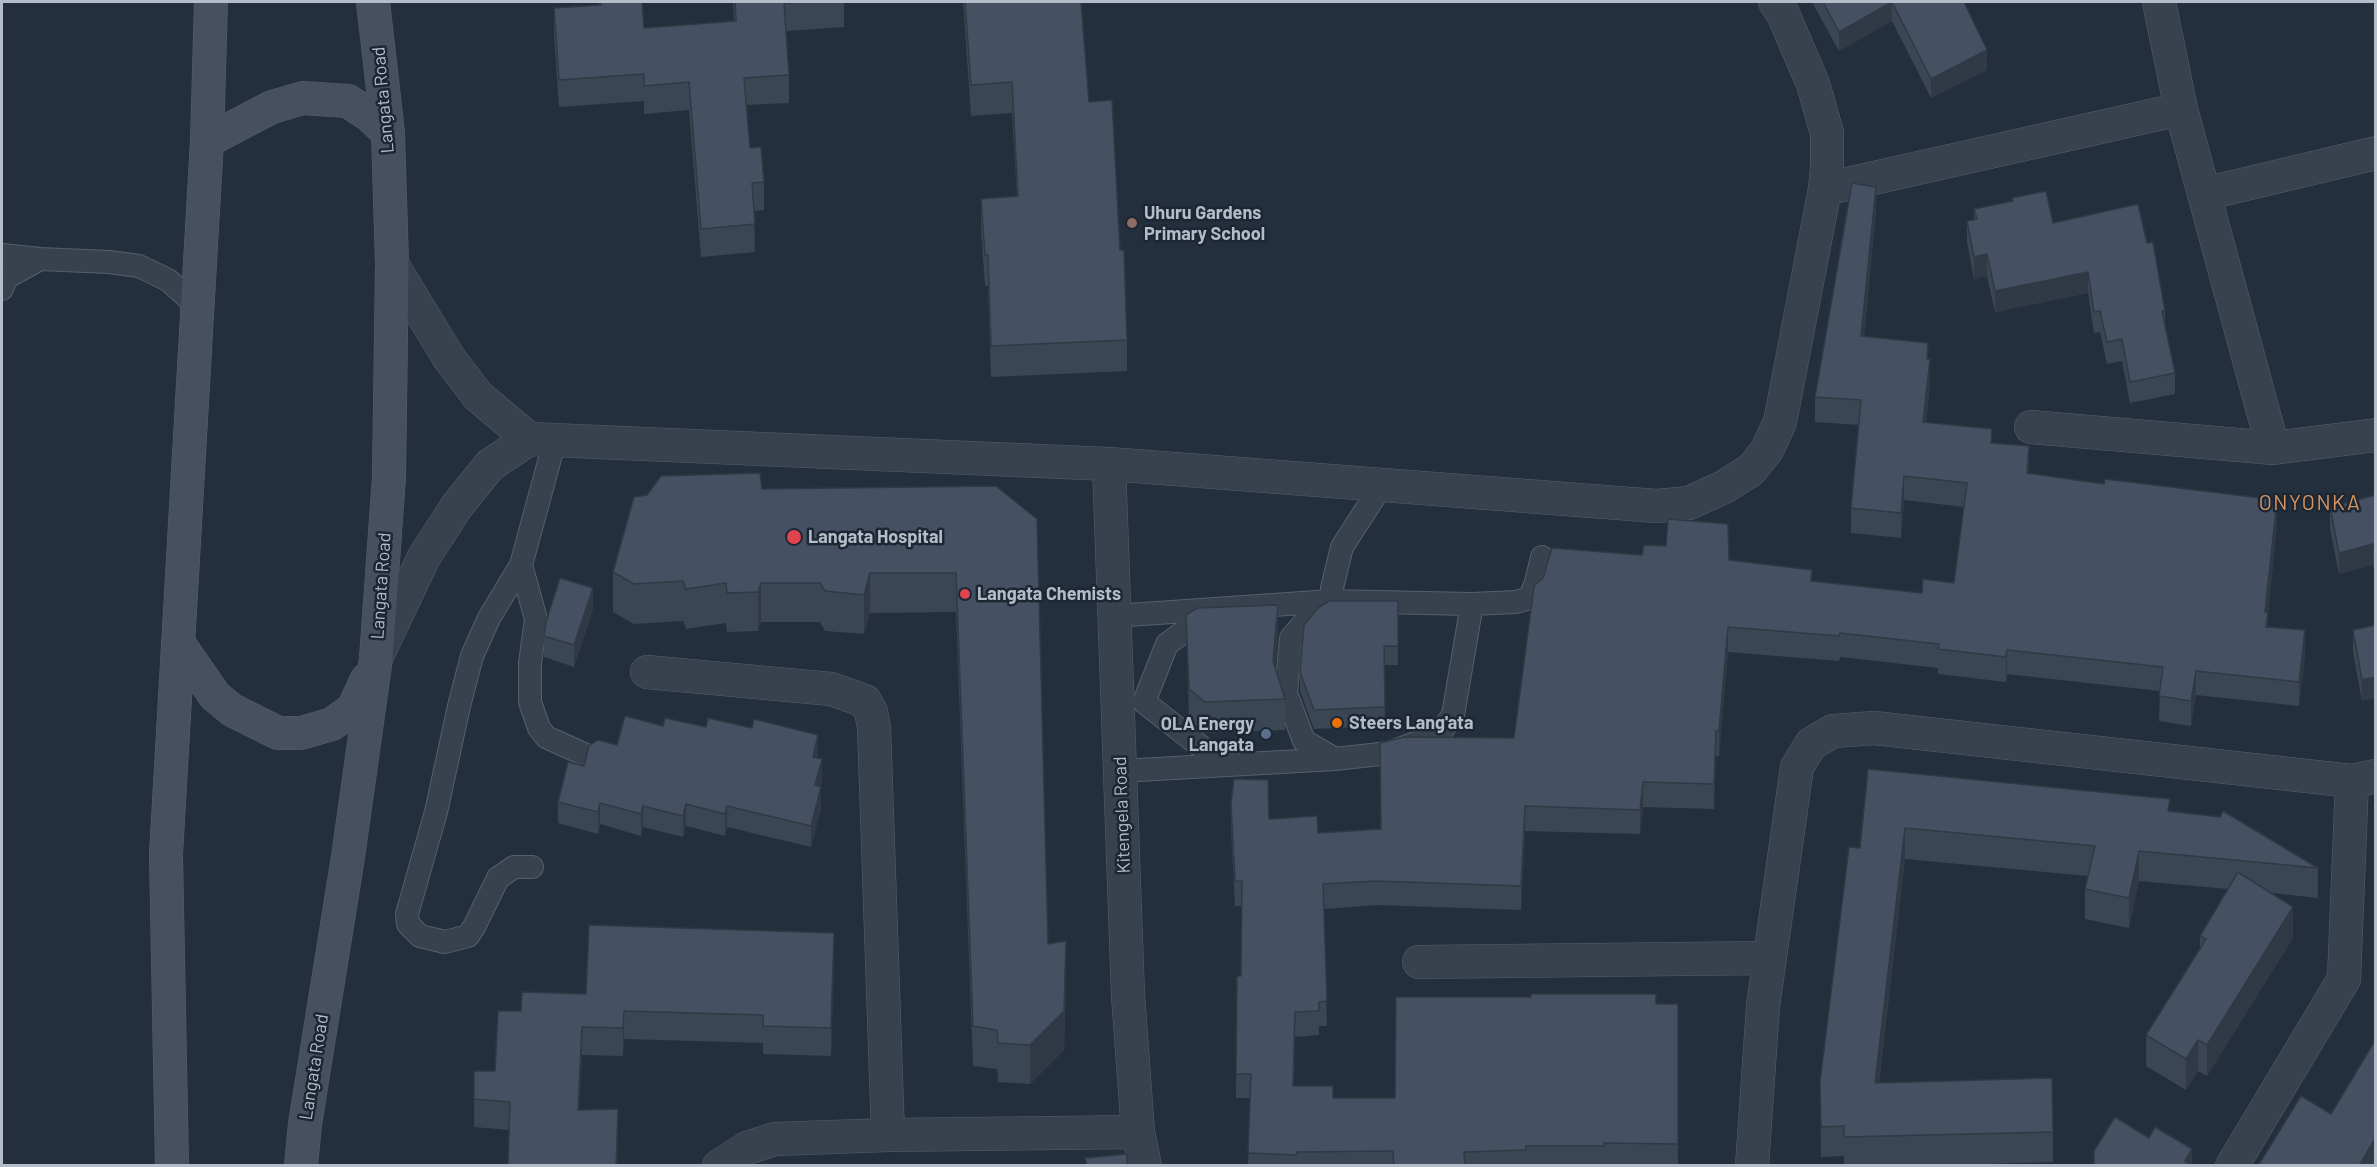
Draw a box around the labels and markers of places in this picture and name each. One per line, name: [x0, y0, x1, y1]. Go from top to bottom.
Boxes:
place label: Uhuru Gardens Primary School: [1144, 202, 1265, 244]
marker: Uhuru Gardens Primary School: [1125, 216, 1139, 230]
place label: Langata Hospital: [808, 526, 943, 548]
marker: Langata Hospital: [785, 528, 803, 546]
place label: Langata Chemists: [977, 583, 1121, 605]
marker: Langata Chemists: [958, 587, 972, 601]
place label: Steers Lang'ata: [1349, 712, 1473, 734]
place label: OLA Energy Langata: [1161, 713, 1254, 756]
marker: Steers Lang'ata: [1330, 716, 1344, 730]
marker: OLA Energy Langata: [1259, 727, 1273, 741]

